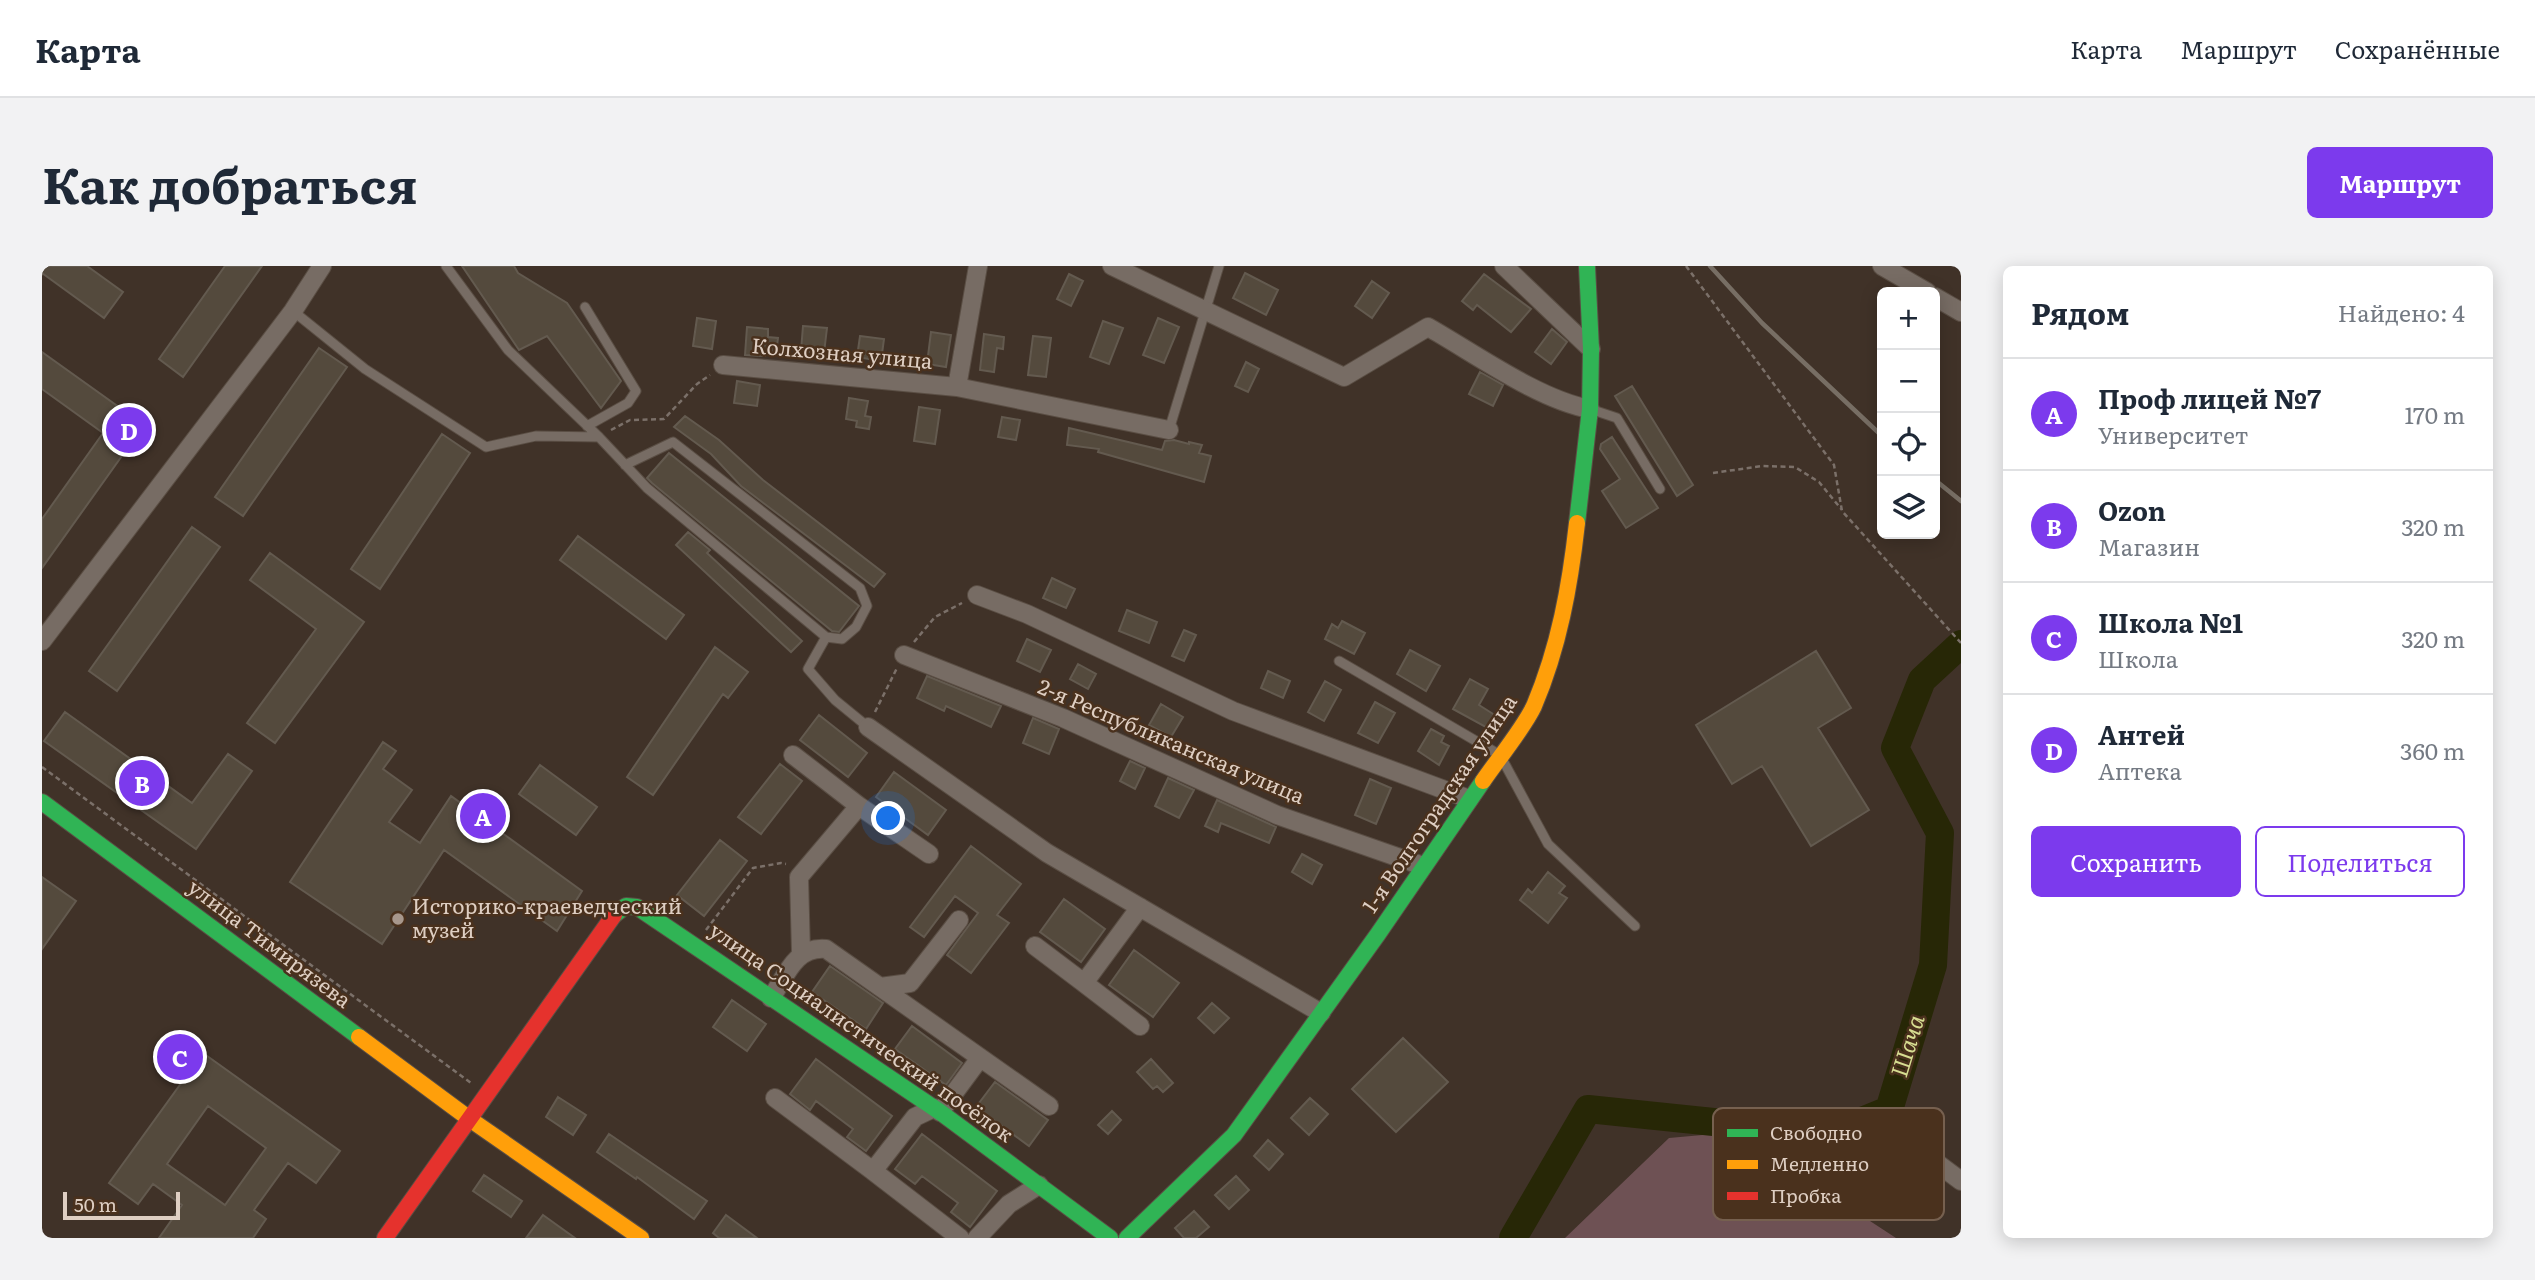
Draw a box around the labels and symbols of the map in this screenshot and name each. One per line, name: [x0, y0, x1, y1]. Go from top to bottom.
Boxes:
street label: Колхозная улица: [751, 328, 935, 375]
pin: D: [106, 404, 152, 456]
street label: 2-я Республиканская улица: [1034, 669, 1311, 810]
street label: 1-я Волгоградская улица: [1353, 687, 1523, 918]
pin: B: [119, 757, 165, 809]
pin: A: [460, 790, 506, 842]
your location: [871, 801, 905, 835]
street label: улица Тимирязева: [182, 870, 359, 1014]
place label: Историко-краеведческий музей: [412, 889, 682, 944]
marker: Историко-краеведческий музей: [390, 911, 406, 927]
street label: улица Социалистический посёлок: [704, 914, 1021, 1149]
water label: Шача: [1881, 1010, 1932, 1081]
pin: C: [157, 1031, 203, 1083]
legend: [1713, 1108, 1944, 1220]
text: Свободно: [1770, 1118, 1862, 1146]
text: Медленно: [1770, 1149, 1869, 1177]
text: Пробка: [1770, 1181, 1842, 1209]
scale bar: [63, 1189, 180, 1221]

